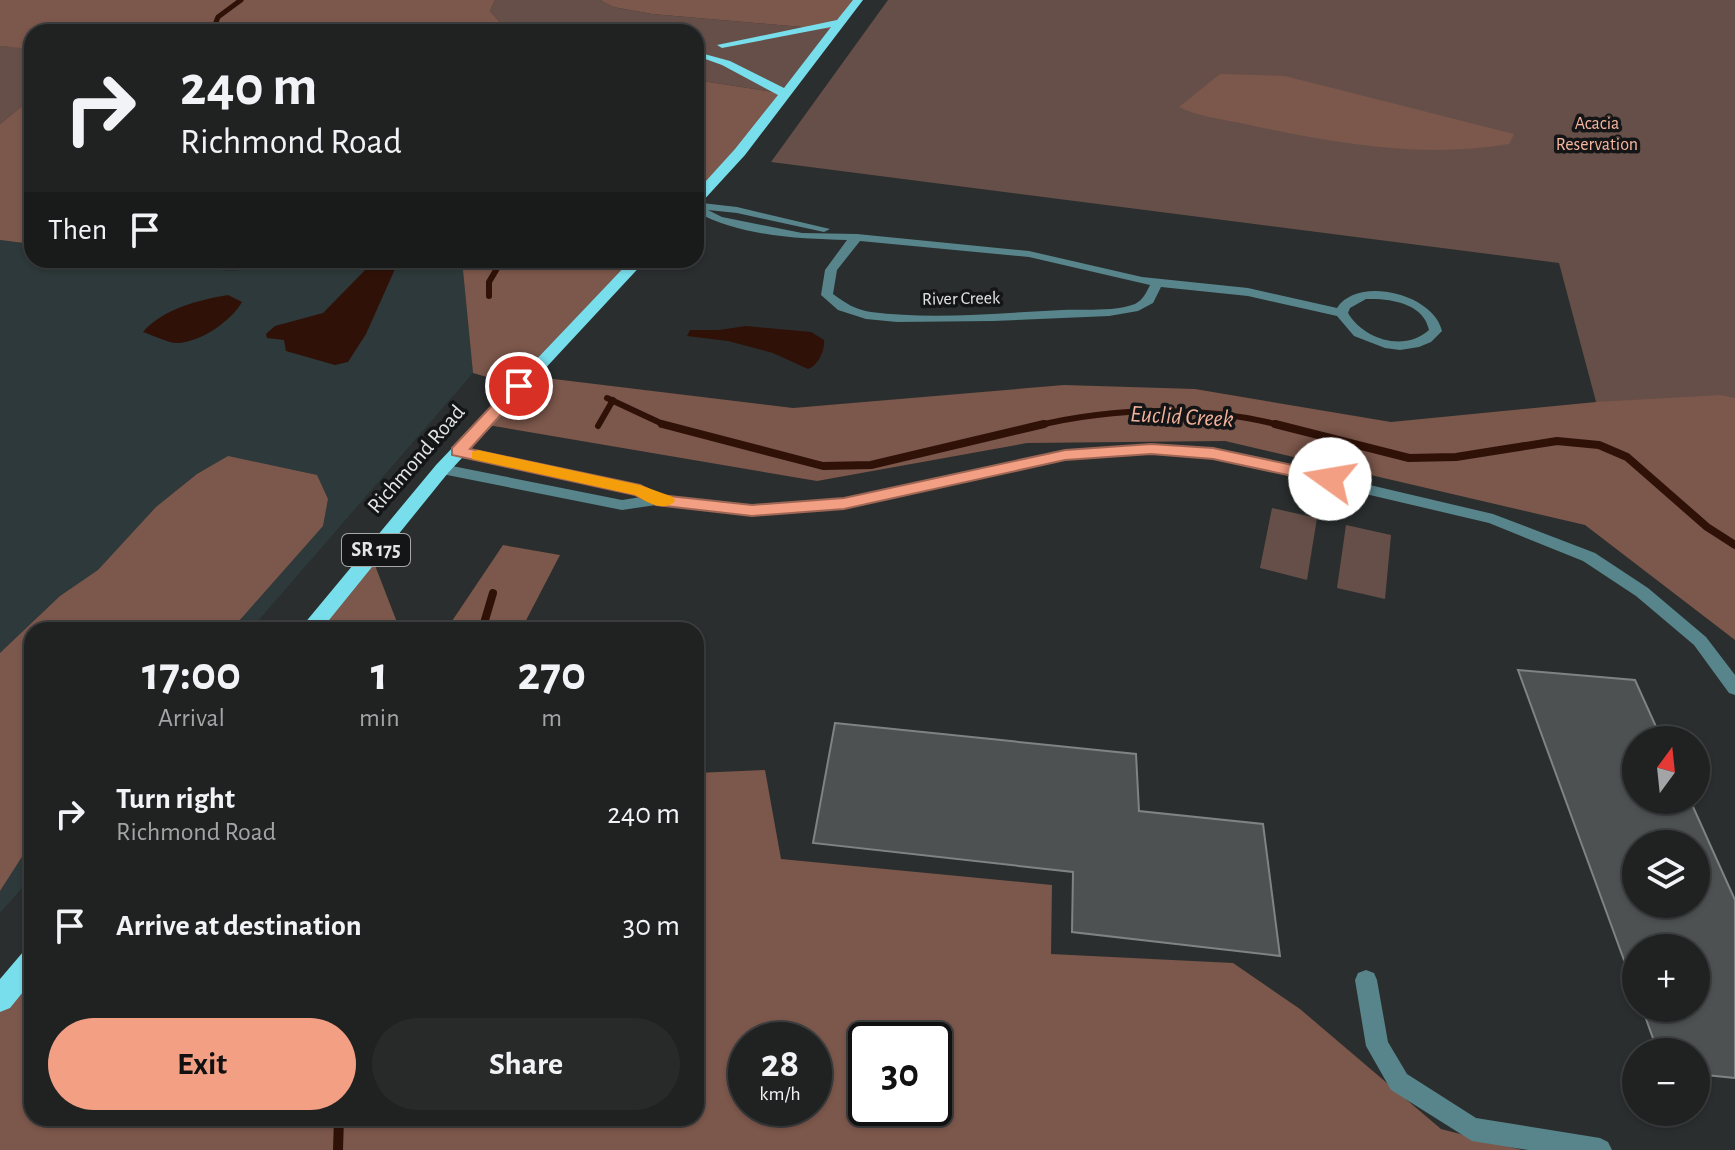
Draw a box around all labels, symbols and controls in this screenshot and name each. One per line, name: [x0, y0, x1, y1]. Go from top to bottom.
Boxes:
icon: right: [48, 56, 152, 160]
text: 240 m: [180, 59, 317, 115]
park label: Acacia Reservation: [1556, 115, 1638, 154]
text: Richmond Road: [180, 124, 402, 160]
icon: arrive: [123, 208, 167, 252]
text: Then: [48, 215, 107, 245]
street label: River Creek: [922, 289, 1001, 309]
pin: [485, 352, 553, 420]
icon: arrive: [497, 364, 541, 408]
street label: Richmond Road: [363, 401, 469, 517]
water label: Euclid Creek: [1130, 402, 1234, 432]
position arrow: [1288, 437, 1372, 521]
road number: SR 175: [342, 534, 410, 566]
text: 17:00: [142, 651, 241, 699]
text: 1: [371, 651, 388, 699]
text: 270: [518, 651, 586, 699]
text: Arrival: [158, 705, 225, 731]
text: min: [359, 705, 400, 731]
text: m: [541, 705, 562, 731]
north arrow: [1622, 726, 1710, 814]
map controls: [1622, 726, 1710, 1126]
text: Turn right: [116, 784, 235, 814]
icon: right: [48, 792, 92, 836]
text: 240 m: [607, 799, 680, 829]
text: Richmond Road: [116, 819, 276, 845]
button: layers: [1622, 830, 1710, 918]
icon: arrive: [48, 904, 92, 948]
text: Arrive at destination: [116, 911, 362, 941]
text: 30 m: [623, 911, 680, 941]
button: +: [1622, 934, 1710, 1022]
button: Exit: [48, 1018, 356, 1110]
button: Share: [372, 1018, 680, 1110]
speed limit sign: 30: [848, 1022, 952, 1126]
button: −: [1622, 1038, 1710, 1126]
text: 28: [761, 1044, 799, 1084]
text: km/h: [759, 1084, 801, 1104]

